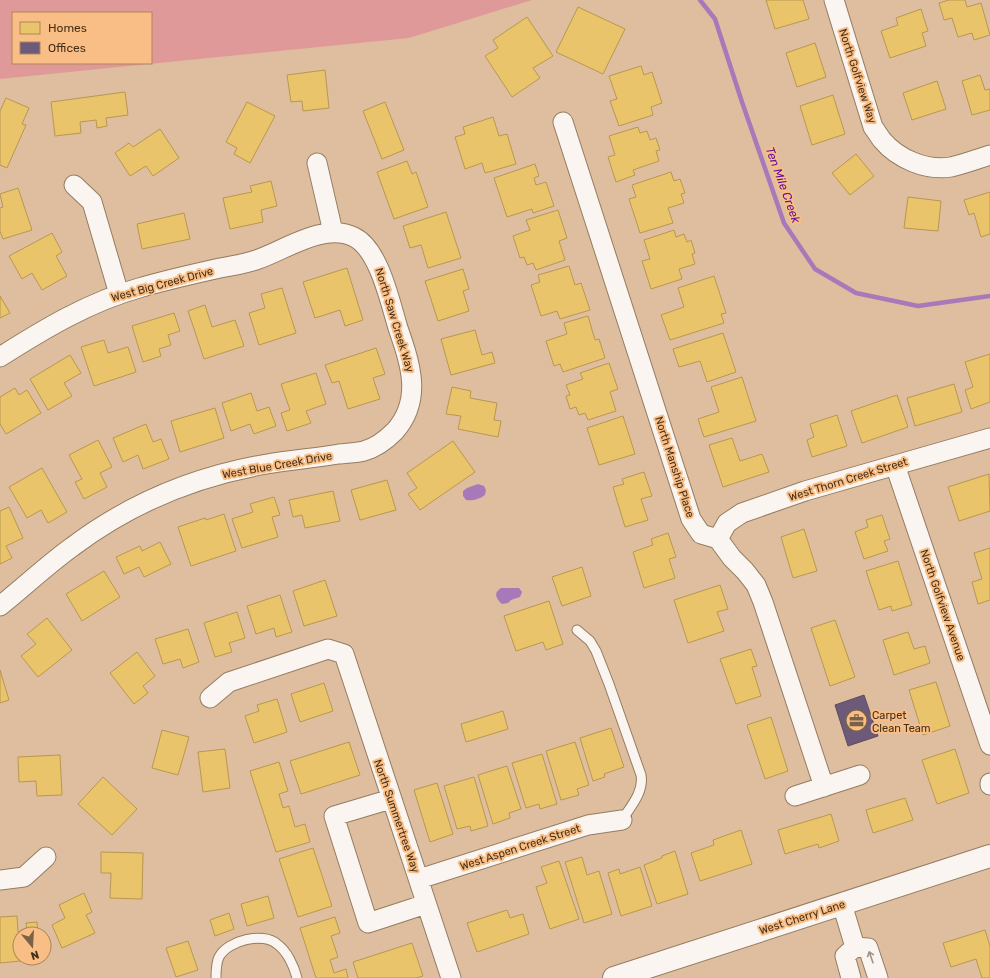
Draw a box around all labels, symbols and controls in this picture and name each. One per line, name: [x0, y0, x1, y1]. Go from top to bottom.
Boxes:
legend: [12, 12, 152, 64]
text: Homes: [48, 21, 87, 35]
street label: North Golfview Way: [836, 27, 879, 125]
text: Offices: [48, 41, 86, 55]
water label: Ten Mile Creek: [763, 145, 804, 226]
street label: West Big Creek Drive: [110, 265, 215, 304]
street label: North Saw Creek Way: [372, 266, 417, 374]
street label: North Manship Place: [652, 415, 697, 519]
street label: West Blue Creek Drive: [221, 449, 333, 482]
street label: West Thorn Creek Street: [787, 455, 910, 504]
street label: North Golfview Avenue: [917, 548, 968, 663]
office icon: Carpet Clean Team: [843, 708, 869, 734]
place label: Carpet Clean Team: [872, 709, 931, 735]
street label: North Summertree Way: [371, 758, 422, 875]
street label: West Aspen Creek Street: [458, 822, 583, 873]
street label: West Cherry Lane: [758, 897, 847, 937]
north arrow: [12, 926, 52, 966]
text: N: [29, 948, 41, 962]
one-way arrow: [867, 950, 874, 963]

